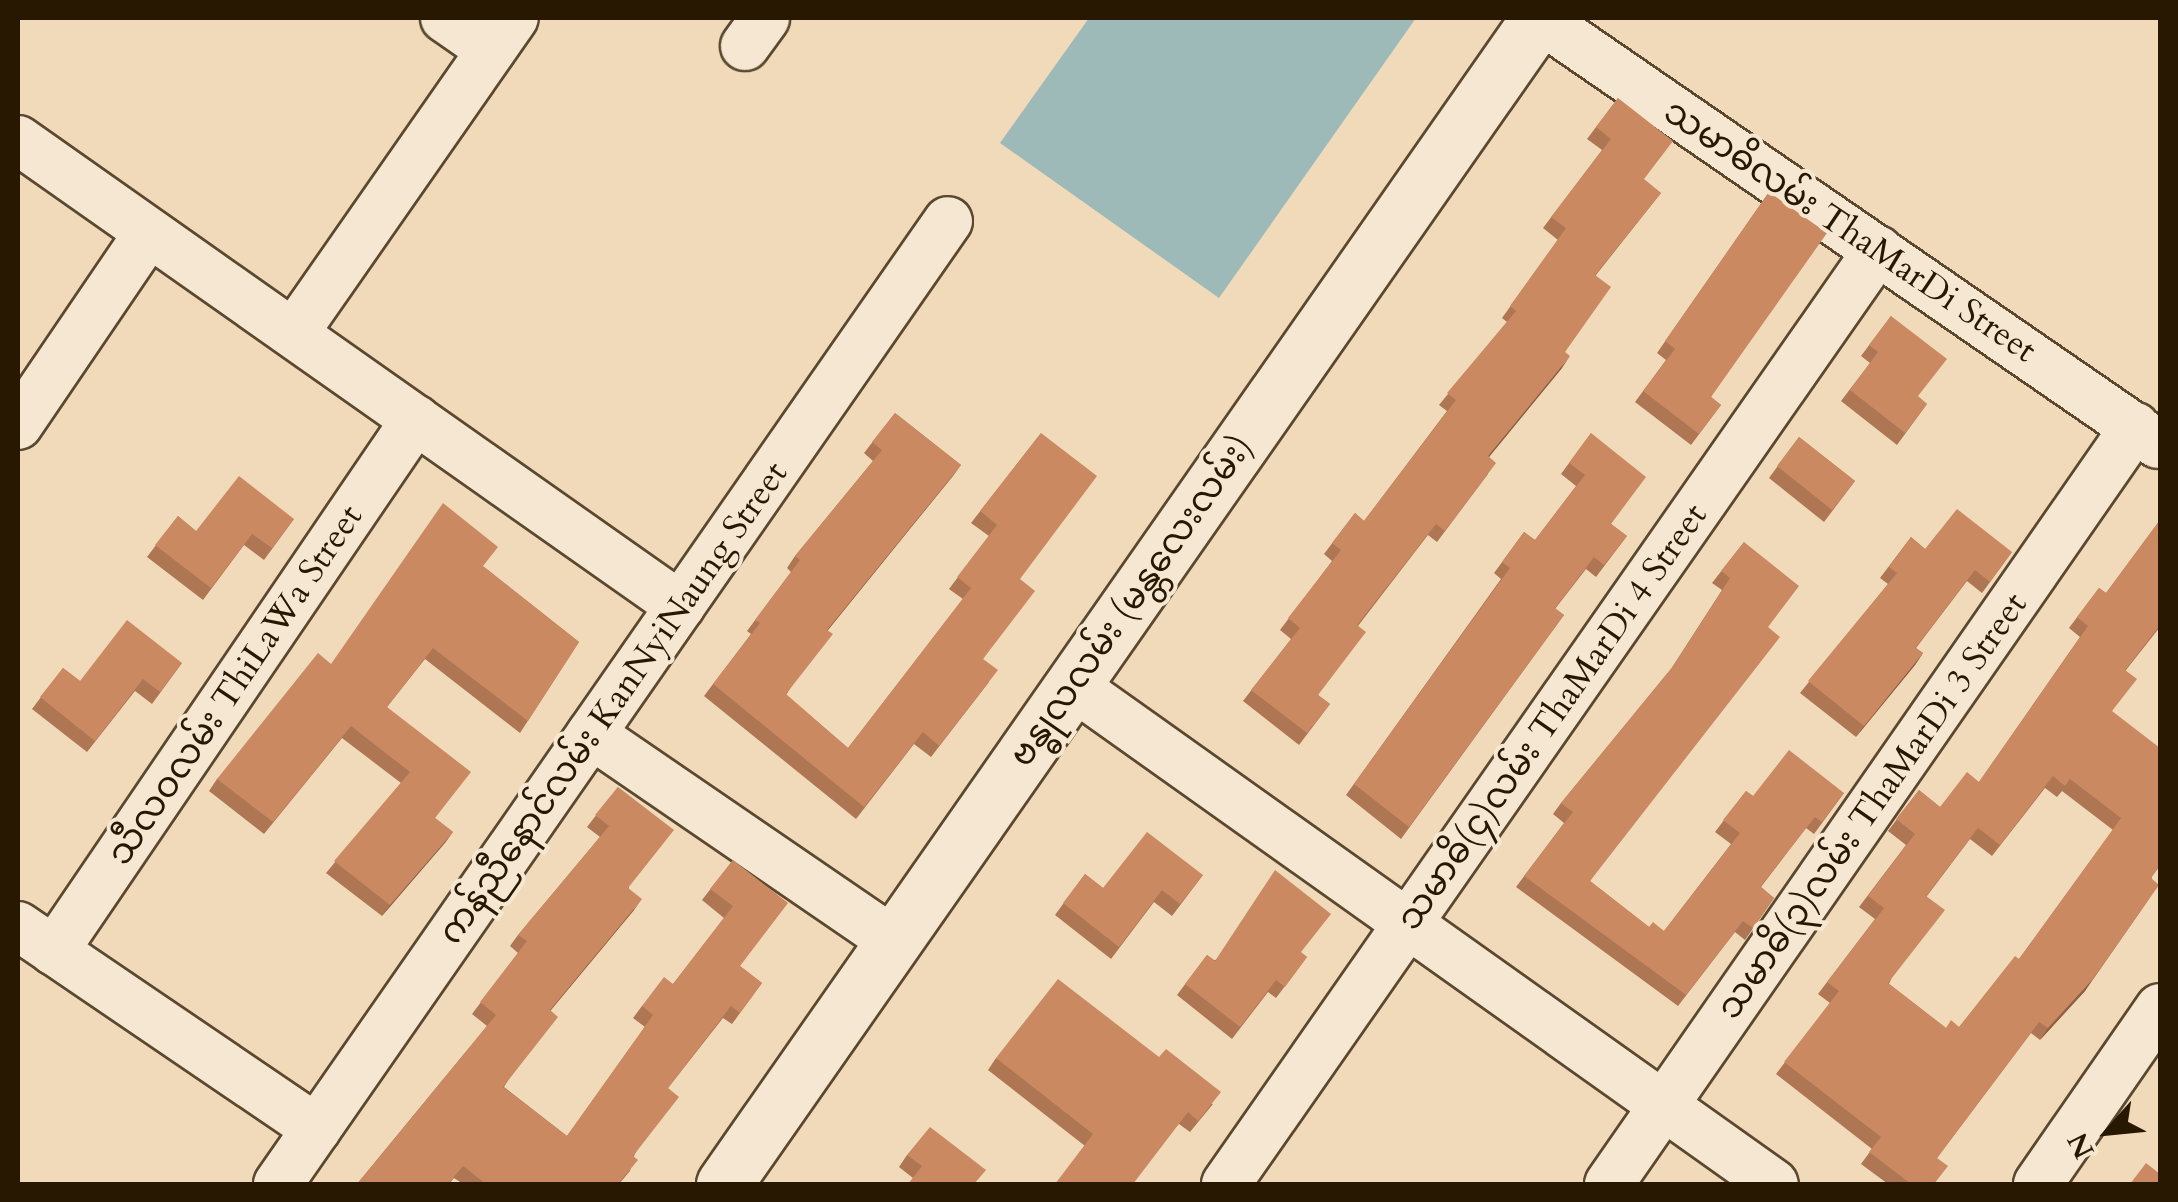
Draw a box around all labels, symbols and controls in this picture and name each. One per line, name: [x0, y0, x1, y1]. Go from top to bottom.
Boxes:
street label: သမာဓိလမ်း ThaMarDi Street: [1656, 91, 2044, 371]
street label: ဗန္ဓုလလမ်း (မန္တလေးလမ်း): [1000, 427, 1262, 775]
street label: ကန်ညီနောင်လမ်း KanNyiNaung Street: [430, 454, 796, 952]
street label: သမာဓိ(၄)လမ်း ThaMarDi 4 Street: [1388, 496, 1716, 938]
street label: သီလဝလမ်း ThiLaWa Street: [99, 497, 371, 873]
street label: သမာဓိ(၃)လမ်း ThaMarDi 3 Street: [1708, 585, 2036, 1027]
north arrow: [2058, 1082, 2158, 1182]
text: N: [2059, 1126, 2104, 1165]

